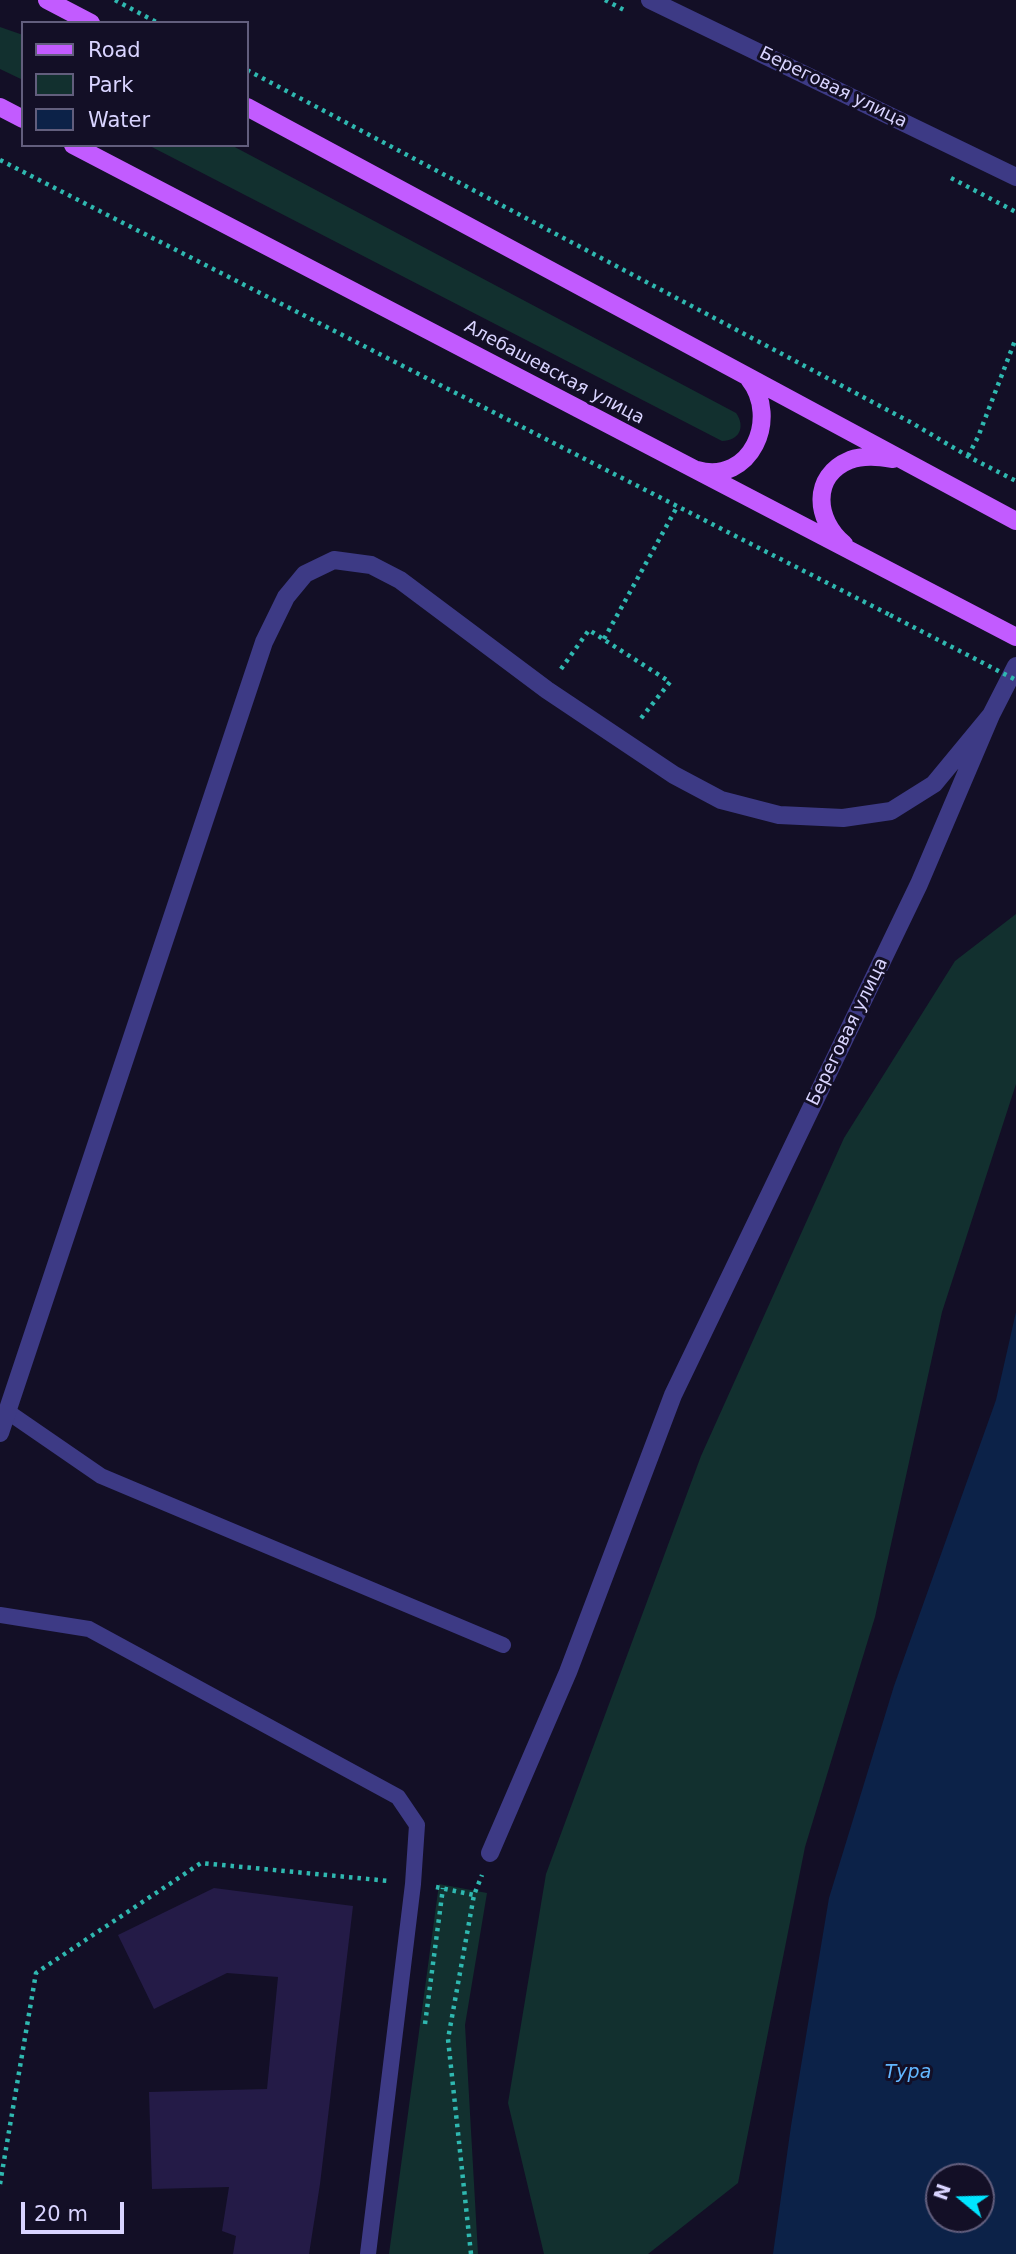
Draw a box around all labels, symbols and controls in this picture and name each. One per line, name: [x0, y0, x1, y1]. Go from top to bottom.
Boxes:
legend: [21, 21, 248, 147]
text: Road: [88, 38, 141, 62]
street label: Береговая улица: [756, 43, 910, 133]
text: Park: [88, 73, 133, 97]
text: Water: [88, 108, 150, 132]
street label: Алебашевская улица: [460, 316, 648, 430]
street label: Береговая улица: [803, 955, 893, 1109]
water label: Тура: [885, 2062, 931, 2084]
north arrow: [925, 2163, 995, 2233]
text: N: [929, 2181, 955, 2203]
scale bar: [24, 2188, 128, 2232]
text: 20 m: [34, 2202, 88, 2226]

